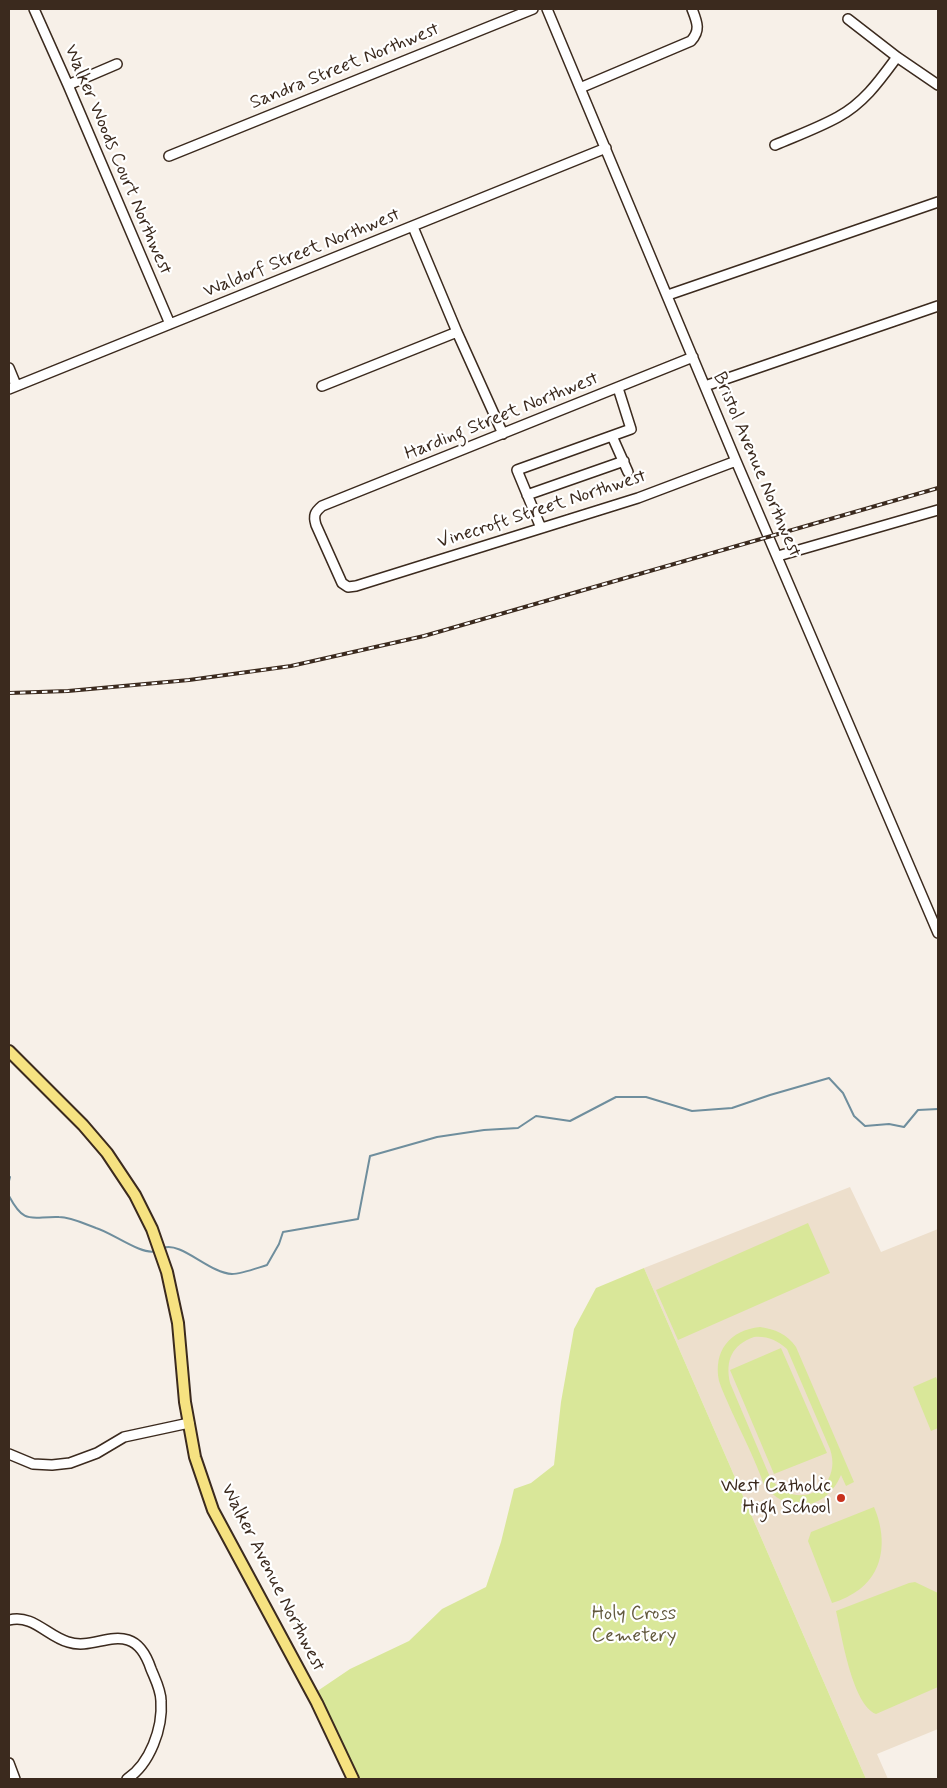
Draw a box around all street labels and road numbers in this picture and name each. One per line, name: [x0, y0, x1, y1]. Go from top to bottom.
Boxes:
street label: Sandra Street Northwest: [247, 19, 443, 115]
street label: Walker Woods Court Northwest: [58, 41, 176, 279]
street label: Waldorf Street Northwest: [200, 204, 404, 304]
street label: Harding Street Northwest: [402, 368, 602, 466]
street label: Bristol Avenue Northwest: [707, 369, 805, 561]
street label: Vinecroft Street Northwest: [435, 465, 649, 555]
street label: Walker Avenue Northwest: [215, 1481, 329, 1675]

